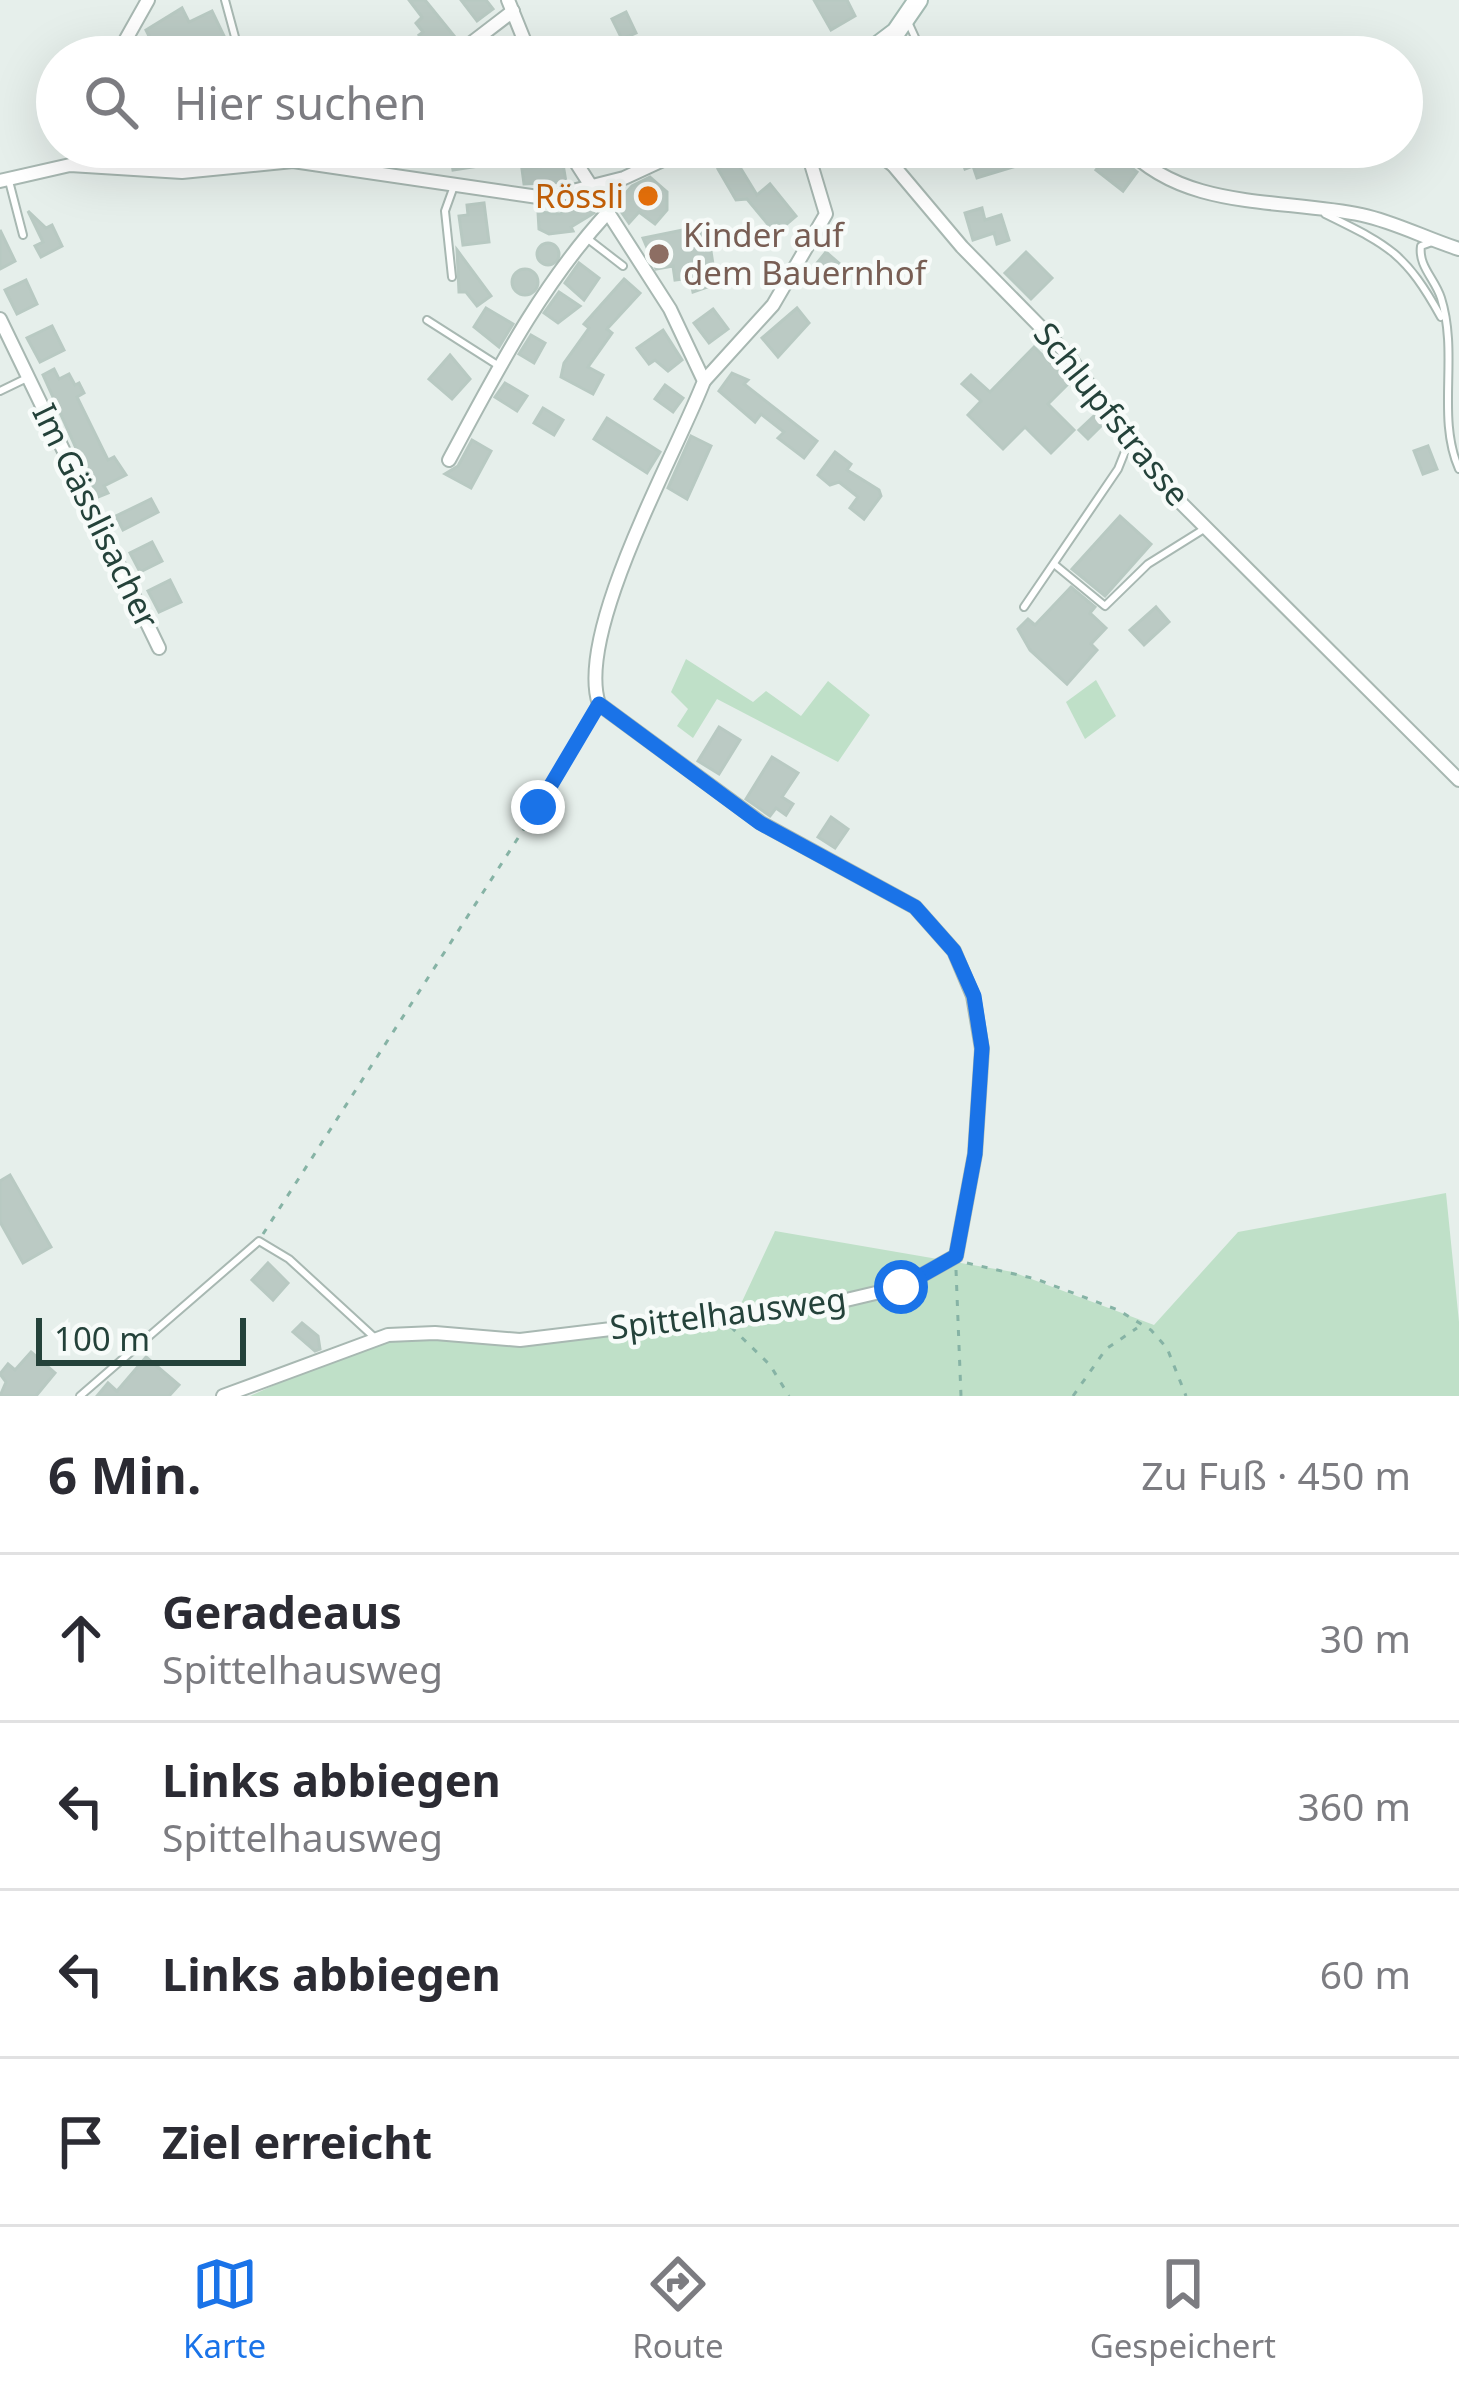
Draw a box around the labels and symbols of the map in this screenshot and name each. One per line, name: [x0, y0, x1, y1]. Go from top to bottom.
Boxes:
place label: Rössli: [535, 173, 624, 218]
marker: Rössli: [635, 183, 661, 209]
place label: Kinder auf dem Bauernhof: [683, 212, 928, 295]
marker: Kinder auf dem Bauernhof: [646, 241, 672, 267]
street label: Schlupfstrasse: [1024, 312, 1200, 515]
street label: Im Gässlisacher: [23, 396, 170, 636]
route end: [511, 780, 565, 834]
route start: [874, 1260, 928, 1314]
street label: Spittelhausweg: [607, 1276, 849, 1349]
scale bar: [36, 1312, 246, 1365]

